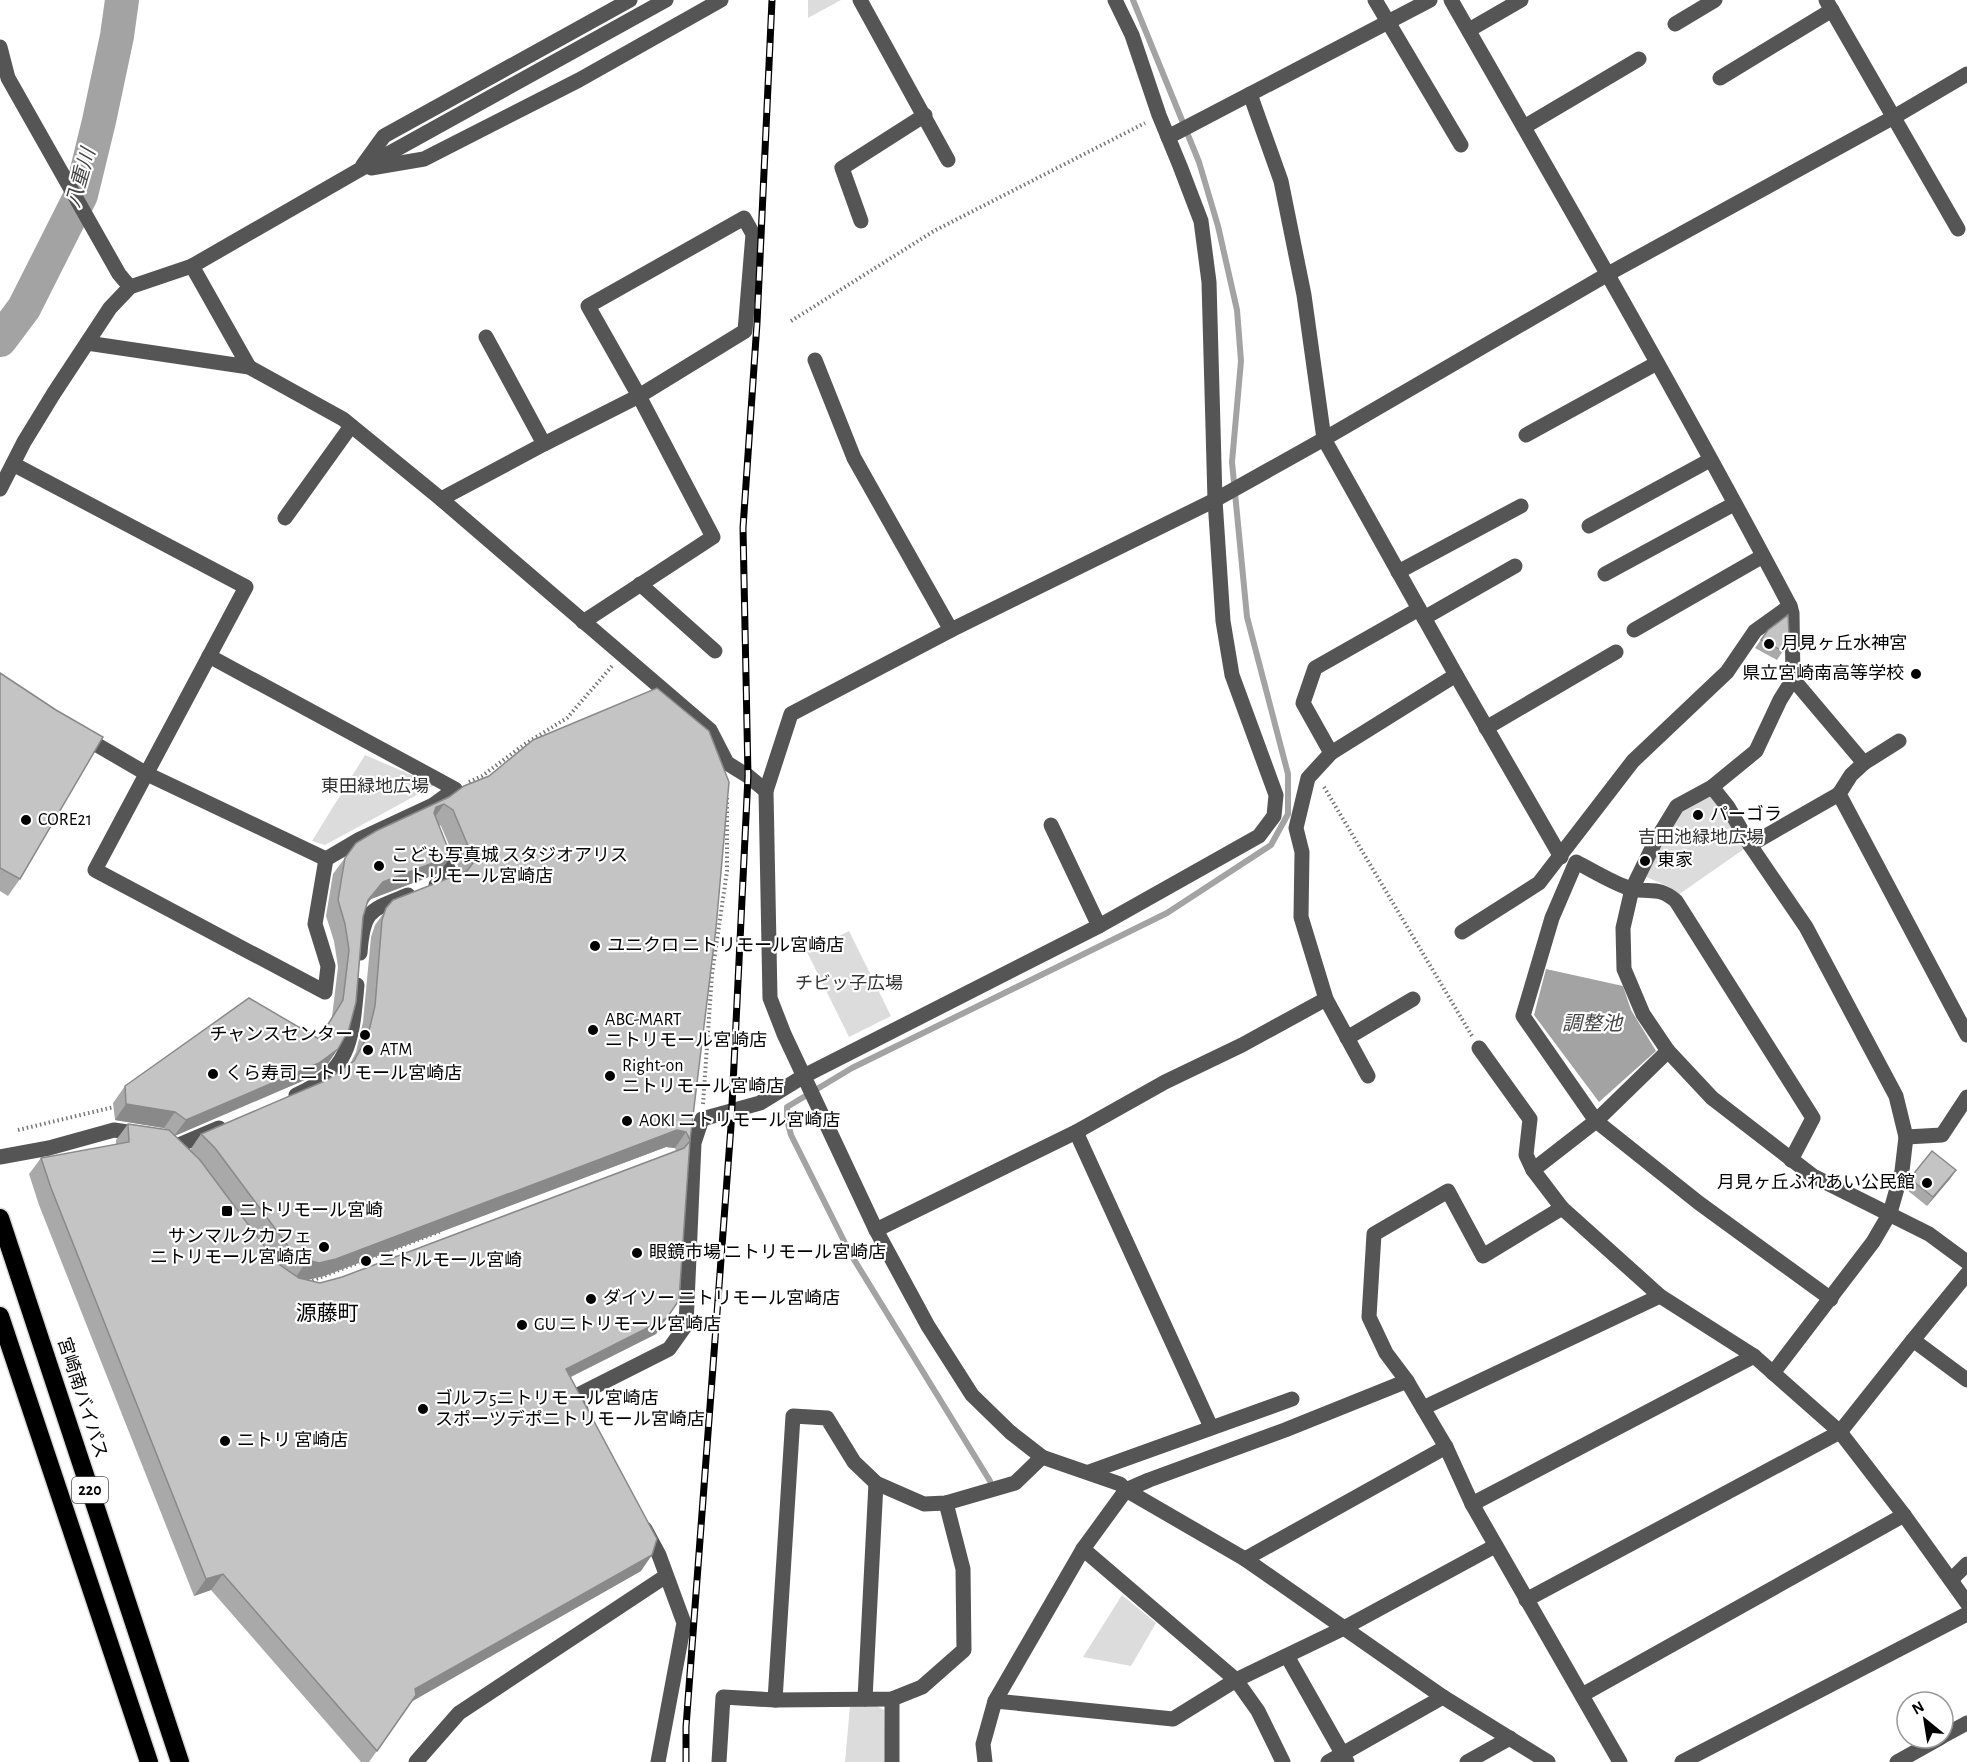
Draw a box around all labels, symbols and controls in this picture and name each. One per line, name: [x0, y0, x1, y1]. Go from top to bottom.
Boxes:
water label: 八重川: [62, 144, 99, 210]
place label: 月見ヶ丘水神宮: [1781, 634, 1907, 653]
marker: 月見ヶ丘水神宮: [1762, 637, 1776, 651]
place label: 県立宮崎南高等学校: [1742, 663, 1904, 683]
marker: 県立宮崎南高等学校: [1909, 667, 1923, 681]
park label: 東田緑地広場: [321, 777, 429, 796]
place label: パーゴラ: [1710, 804, 1782, 824]
marker: パーゴラ: [1691, 808, 1705, 822]
place label: CORE21: [38, 811, 92, 829]
marker: CORE21: [19, 813, 33, 827]
park label: 吉田池緑地広場: [1638, 828, 1764, 847]
place label: こども写真城 スタジオアリス ニトリモール宮崎店: [391, 846, 628, 886]
place label: 東家: [1657, 851, 1693, 870]
marker: 東家: [1638, 854, 1652, 868]
marker: こども写真城 スタジオアリス ニトリモール宮崎店: [372, 859, 386, 873]
place label: ユニクロ ニトリモール宮崎店: [607, 936, 844, 955]
marker: ユニクロ ニトリモール宮崎店: [588, 939, 602, 953]
park label: チビッ子広場: [795, 974, 903, 993]
place label: ABC-MART ニトリモール宮崎店: [605, 1011, 767, 1050]
water label: 調整池: [1562, 1013, 1624, 1034]
marker: ABC-MART ニトリモール宮崎店: [586, 1023, 600, 1037]
place label: チャンスセンター: [210, 1025, 353, 1044]
marker: チャンスセンター: [358, 1028, 372, 1042]
place label: ATM: [380, 1041, 412, 1059]
marker: ATM: [361, 1043, 375, 1057]
place label: Right-on ニトリモール宮崎店: [622, 1057, 784, 1096]
place label: くら寿司 ニトリモール宮崎店: [225, 1064, 462, 1083]
marker: くら寿司 ニトリモール宮崎店: [206, 1067, 220, 1081]
marker: Right-on ニトリモール宮崎店: [603, 1069, 617, 1083]
place label: AOKI ニトリモール宮崎店: [639, 1111, 840, 1130]
marker: AOKI ニトリモール宮崎店: [620, 1114, 634, 1128]
place label: 月見ヶ丘ふれあい公民館: [1717, 1173, 1915, 1192]
marker: 月見ヶ丘ふれあい公民館: [1920, 1176, 1934, 1190]
place label: ニトリモール宮崎: [239, 1201, 383, 1220]
marker: ニトリモール宮崎: [220, 1204, 234, 1218]
place label: サンマルクカフェ ニトリモール宮崎店: [150, 1227, 312, 1267]
marker: サンマルクカフェ ニトリモール宮崎店: [317, 1240, 331, 1254]
place label: 眼鏡市場 ニトリモール宮崎店: [649, 1243, 886, 1262]
marker: 眼鏡市場 ニトリモール宮崎店: [630, 1246, 644, 1260]
place label: ニトルモール宮崎: [378, 1251, 522, 1270]
marker: ニトルモール宮崎: [359, 1254, 373, 1268]
place label: ダイソー ニトリモール宮崎店: [603, 1288, 840, 1308]
marker: ダイソー ニトリモール宮崎店: [584, 1292, 598, 1306]
district label: 源藤町: [296, 1302, 359, 1324]
place label: GU ニトリモール宮崎店: [534, 1315, 721, 1334]
marker: GU ニトリモール宮崎店: [515, 1318, 529, 1332]
street label: 宮崎南バイパス: [54, 1335, 111, 1461]
place label: ゴルフ5ニトリモール宮崎店 スポーツデポニトリモール宮崎店: [435, 1388, 705, 1429]
marker: ゴルフ5ニトリモール宮崎店 スポーツデポニトリモール宮崎店: [416, 1402, 430, 1416]
place label: ニトリ 宮崎店: [237, 1431, 348, 1450]
marker: ニトリ 宮崎店: [218, 1434, 232, 1448]
road number: 220: [72, 1477, 108, 1503]
north arrow: [1895, 1690, 1955, 1750]
text: N: [1909, 1698, 1927, 1718]

